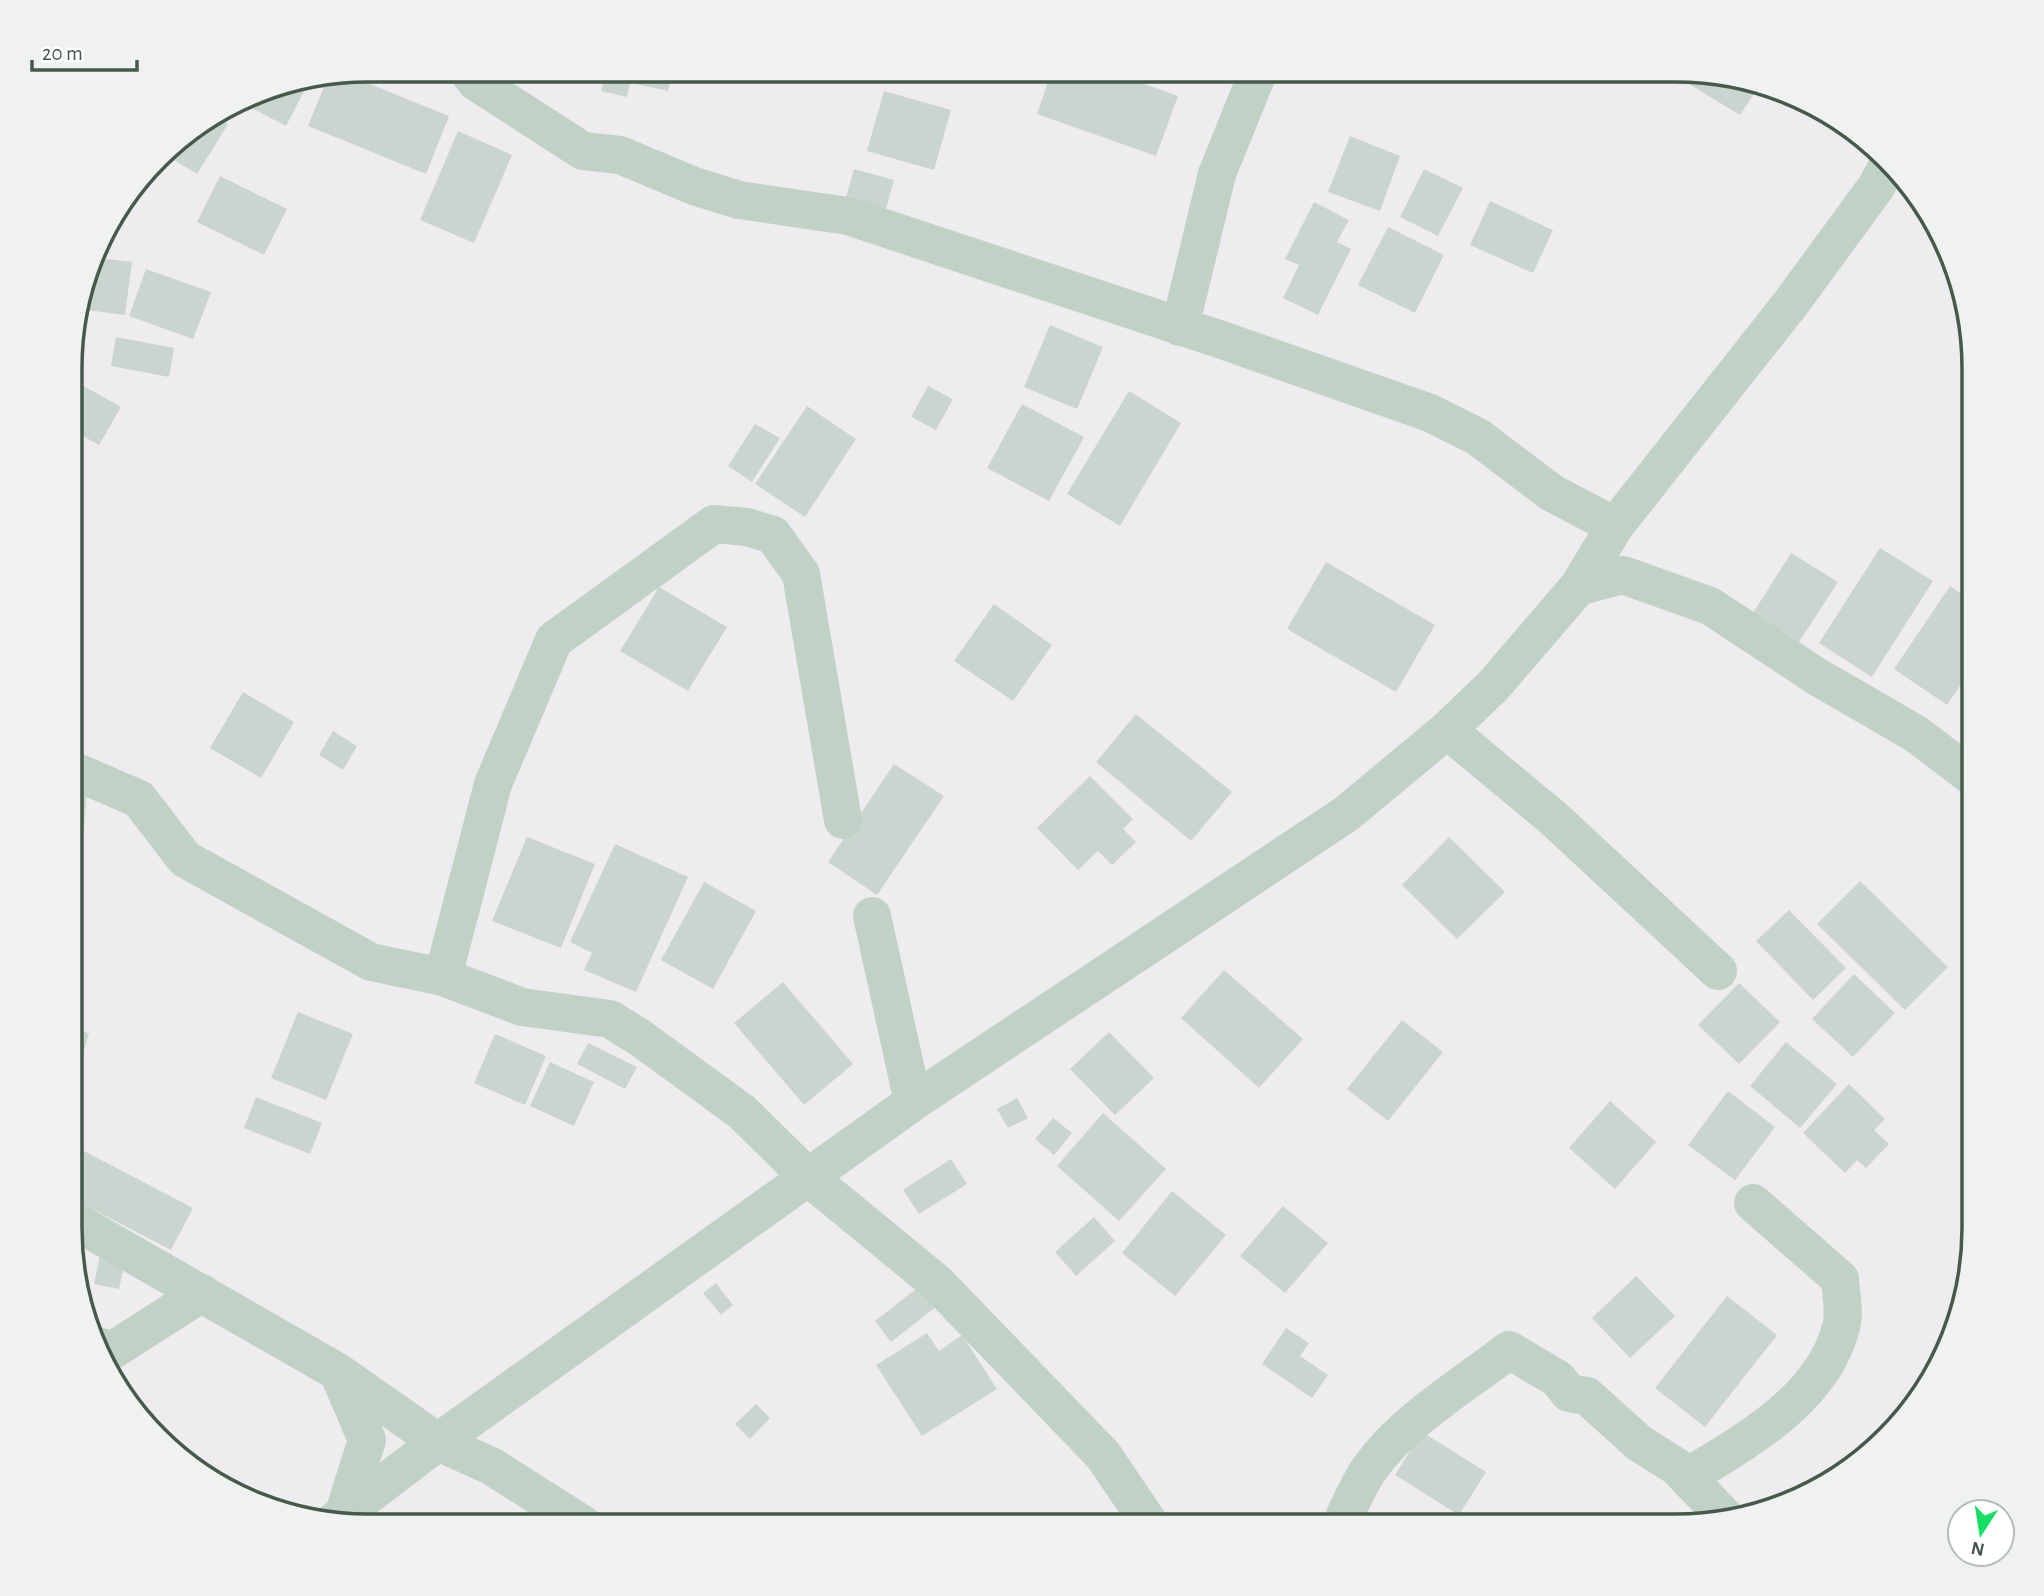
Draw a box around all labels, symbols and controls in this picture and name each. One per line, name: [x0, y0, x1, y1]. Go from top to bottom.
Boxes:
scale bar: [32, 28, 136, 72]
text: 20 m: [42, 43, 83, 64]
north arrow: [1946, 1498, 2016, 1568]
text: N: [1969, 1537, 1986, 1559]

